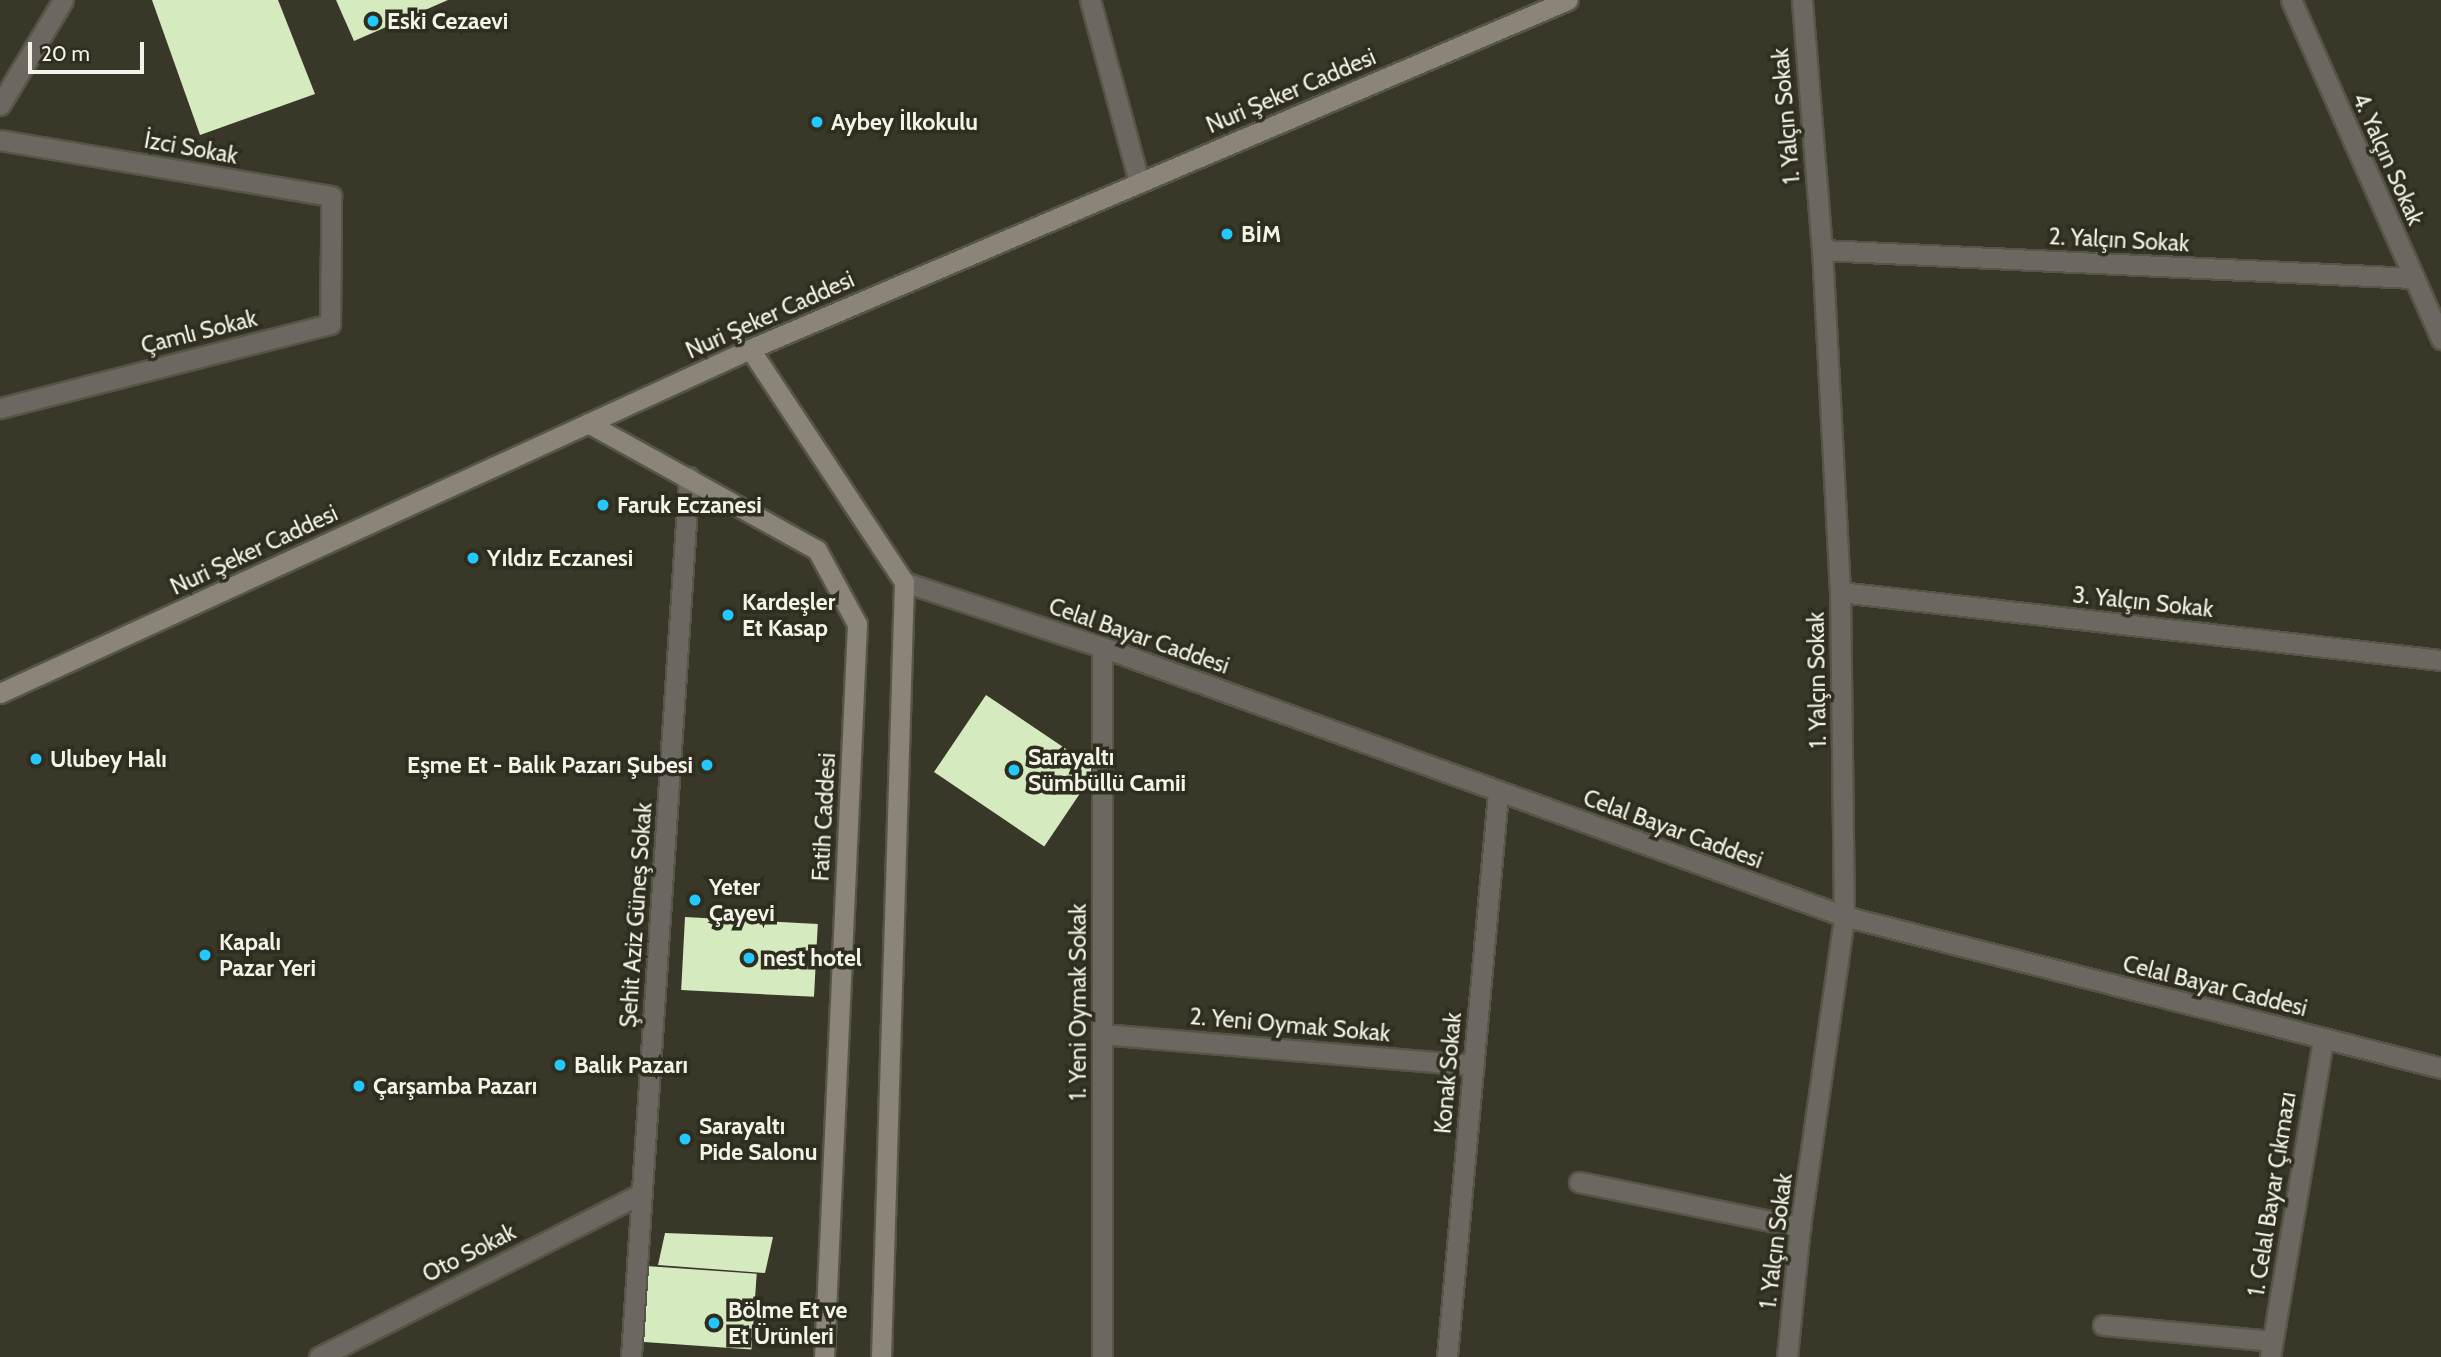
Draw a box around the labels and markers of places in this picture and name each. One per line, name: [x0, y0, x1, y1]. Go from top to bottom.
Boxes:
place label: Eski Cezaevi: [387, 7, 508, 35]
marker: Eski Cezaevi: [365, 13, 381, 29]
place label: Aybey İlkokulu: [831, 108, 978, 136]
marker: Aybey İlkokulu: [809, 114, 825, 130]
place label: BİM: [1241, 220, 1281, 248]
marker: BİM: [1219, 226, 1235, 242]
place label: Faruk Eczanesi: [617, 491, 762, 519]
marker: Faruk Eczanesi: [595, 497, 611, 513]
place label: Yıldız Eczanesi: [487, 544, 633, 572]
marker: Yıldız Eczanesi: [465, 550, 481, 566]
place label: Kardeşler Et Kasap: [742, 588, 835, 642]
marker: Kardeşler Et Kasap: [720, 607, 736, 623]
place label: Sarayaltı Sümbüllü Camii: [1028, 743, 1186, 797]
place label: Ulubey Halı: [50, 745, 167, 773]
marker: Ulubey Halı: [28, 751, 44, 767]
place label: Eşme Et - Balık Pazarı Şubesi: [407, 751, 693, 779]
marker: Eşme Et - Balık Pazarı Şubesi: [699, 757, 715, 773]
marker: Sarayaltı Sümbüllü Camii: [1006, 762, 1022, 778]
place label: Yeter Çayevi: [709, 873, 775, 927]
marker: Yeter Çayevi: [687, 892, 703, 908]
place label: Kapalı Pazar Yeri: [219, 928, 316, 982]
place label: nest hotel: [763, 944, 862, 972]
marker: Kapalı Pazar Yeri: [197, 947, 213, 963]
marker: nest hotel: [741, 950, 757, 966]
place label: Balık Pazarı: [574, 1051, 688, 1079]
marker: Balık Pazarı: [552, 1057, 568, 1073]
place label: Çarşamba Pazarı: [373, 1072, 537, 1100]
marker: Çarşamba Pazarı: [351, 1078, 367, 1094]
place label: Sarayaltı Pide Salonu: [699, 1112, 817, 1166]
marker: Sarayaltı Pide Salonu: [677, 1131, 693, 1147]
place label: Bölme Et ve Et Ürünleri: [728, 1296, 847, 1350]
marker: Bölme Et ve Et Ürünleri: [706, 1315, 722, 1331]

